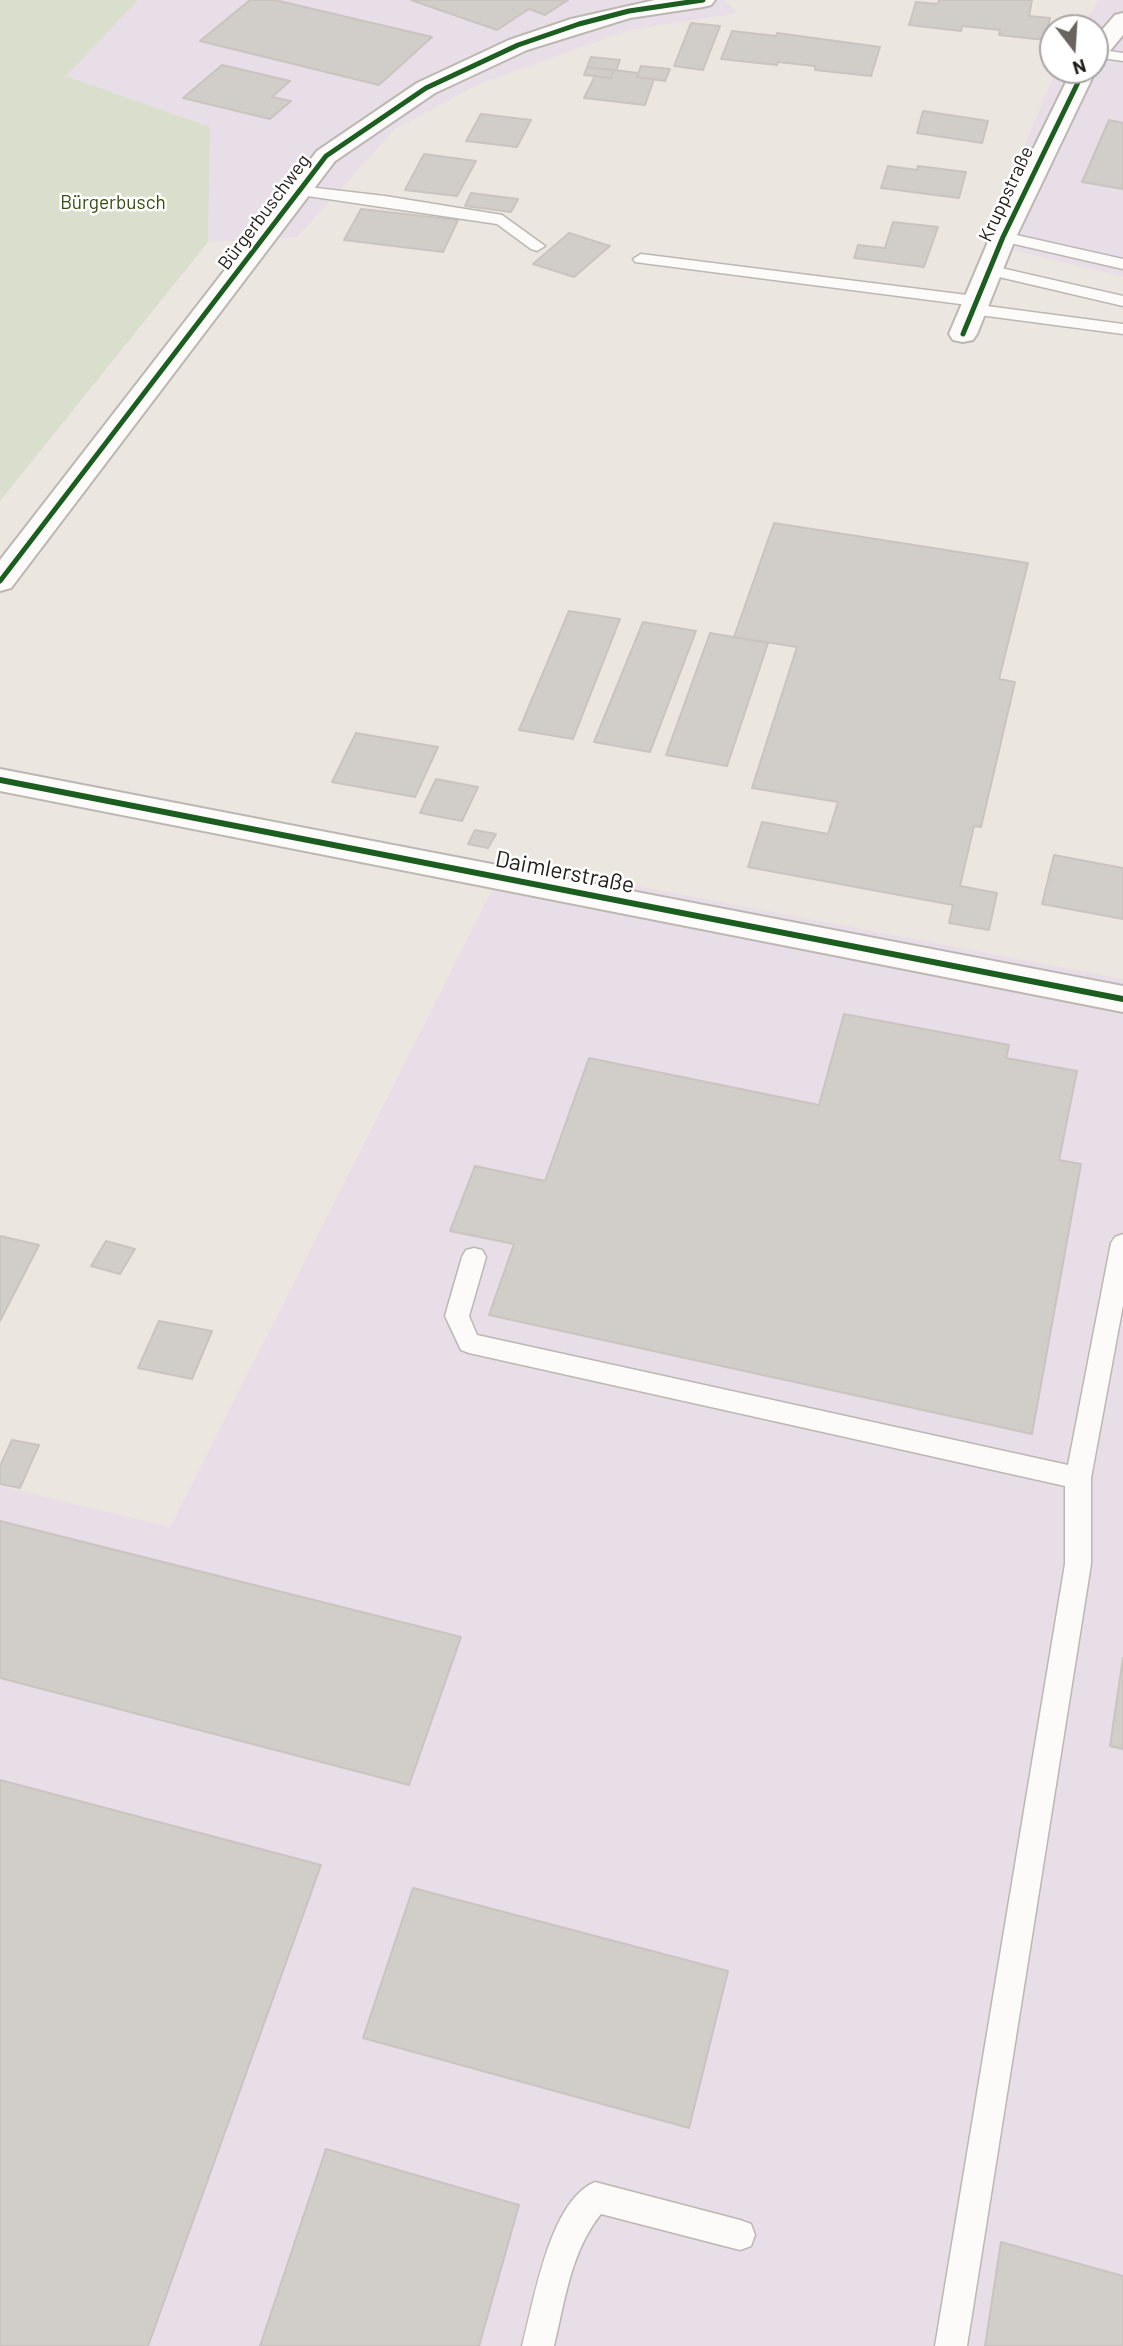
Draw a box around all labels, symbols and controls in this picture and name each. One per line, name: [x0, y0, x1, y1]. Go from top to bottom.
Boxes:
north arrow: [1039, 14, 1109, 84]
text: N: [1070, 55, 1089, 80]
street label: Kruppstraße: [974, 142, 1038, 246]
street label: Bürgerbuschweg: [213, 150, 315, 274]
park label: Bürgerbusch: [60, 192, 166, 214]
street label: Daimlerstraße: [493, 845, 637, 899]

